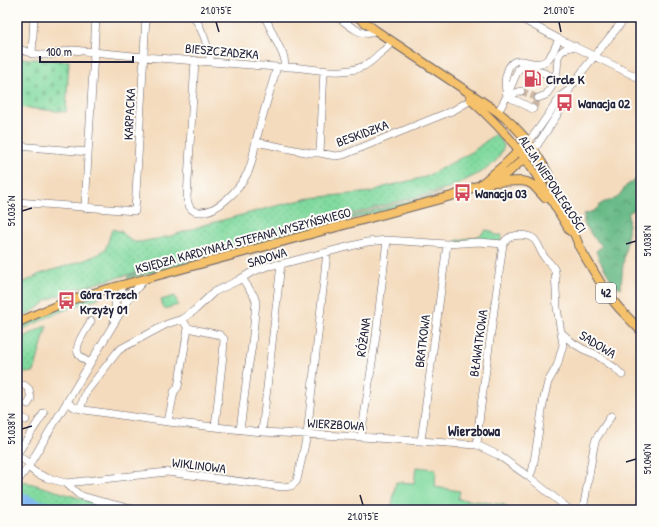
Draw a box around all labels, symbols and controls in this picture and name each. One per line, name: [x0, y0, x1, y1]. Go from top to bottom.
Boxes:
text: 21.075°E: [201, 4, 232, 17]
text: 21.070°E: [543, 4, 575, 17]
scale bar: [40, 38, 133, 64]
street label: BIESZCZADZKA: [184, 39, 260, 63]
text: 100 m: [46, 43, 72, 60]
fuel station icon: Circle K: [523, 69, 543, 89]
place label: Circle K: [546, 70, 585, 88]
street label: KARPACKA: [119, 87, 139, 140]
bus stop icon: Wanacja 02: [555, 93, 575, 113]
place label: Wanacja 02: [578, 94, 631, 112]
street label: BESKIDZKA: [334, 115, 391, 151]
street label: ALEJA NIEPODLEGŁOŚCI: [515, 132, 591, 236]
bus stop icon: Wanacja 03: [452, 183, 472, 203]
place label: Wanacja 03: [475, 184, 527, 202]
text: 51.036°N: [5, 196, 18, 226]
street label: KSIĘDZA KARDYNAŁA STEFANA WYSZYŃSKIEGO: [133, 203, 353, 277]
text: 51.038°N: [641, 226, 654, 256]
street label: SADOWA: [245, 242, 289, 271]
road number: 42: [596, 283, 616, 303]
place label: Góra Trzech Krzyży 01: [80, 285, 137, 319]
bus stop icon: Góra Trzech Krzyży 01: [57, 291, 77, 311]
street label: BŁAWATKOWA: [464, 308, 492, 378]
street label: BRATKOWA: [410, 313, 434, 369]
street label: RÓŻANA: [351, 316, 375, 358]
street label: SADOWA: [576, 326, 620, 363]
text: 51.038°N: [5, 414, 18, 444]
street label: WIERZBOWA: [307, 414, 366, 435]
district label: Wierzbowa: [448, 421, 501, 440]
text: 51.040°N: [641, 444, 654, 474]
street label: WIKLINOWA: [171, 453, 228, 477]
text: 21.075°E: [348, 510, 379, 523]

